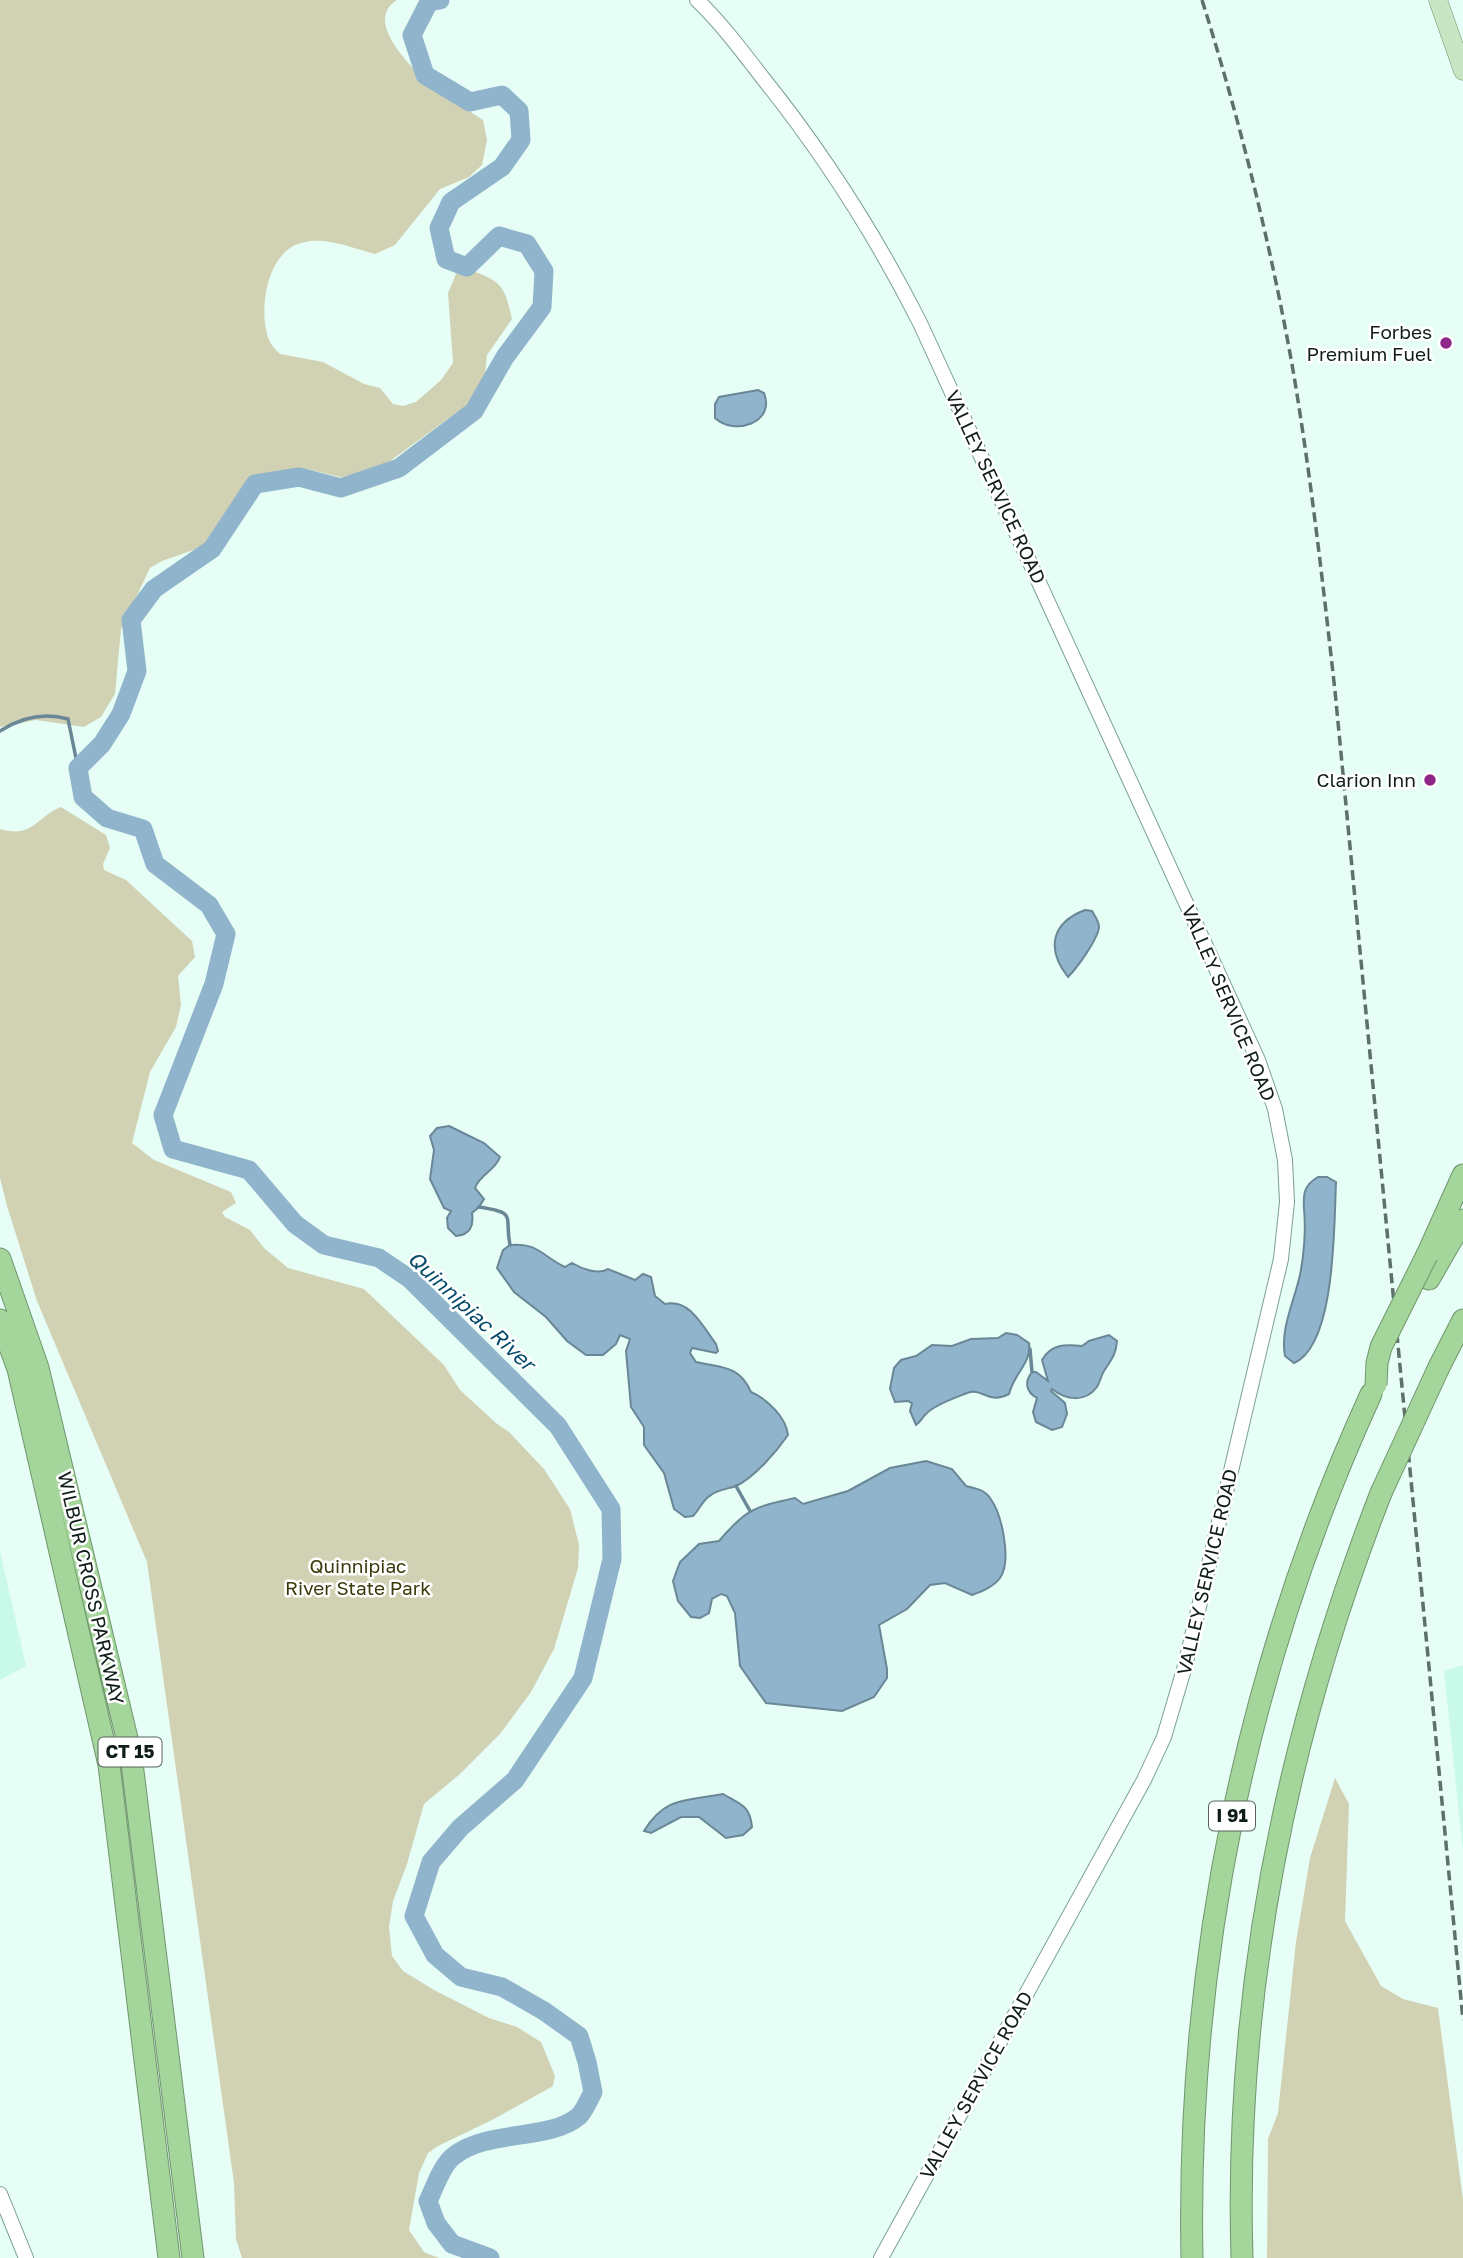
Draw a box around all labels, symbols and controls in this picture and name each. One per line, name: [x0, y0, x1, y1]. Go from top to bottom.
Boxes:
place label: Forbes Premium Fuel: [1306, 320, 1432, 365]
marker: Forbes Premium Fuel: [1438, 335, 1454, 351]
street label: VALLEY SERVICE ROAD: [941, 386, 1051, 587]
place label: Clarion Inn: [1317, 768, 1416, 791]
marker: Clarion Inn: [1422, 772, 1438, 788]
street label: VALLEY SERVICE ROAD: [1178, 901, 1281, 1104]
water label: Quinnipiac River: [403, 1245, 543, 1378]
street label: VALLEY SERVICE ROAD: [1172, 1467, 1241, 1677]
street label: WILBUR CROSS PARKWAY: [53, 1469, 129, 1707]
park label: Quinnipiac River State Park: [285, 1554, 431, 1599]
road number: CT 15: [99, 1737, 162, 1766]
road number: I 91: [1209, 1802, 1255, 1830]
street label: VALLEY SERVICE ROAD: [914, 1987, 1037, 2183]

